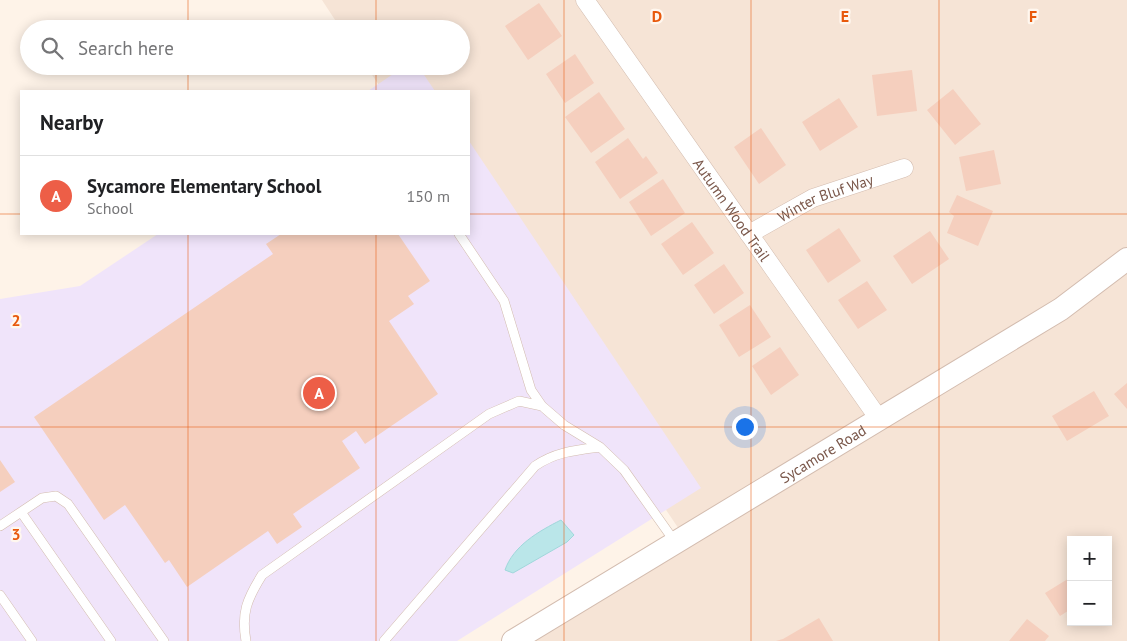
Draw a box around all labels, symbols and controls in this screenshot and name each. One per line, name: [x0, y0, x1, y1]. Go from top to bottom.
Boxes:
text: D: [652, 6, 662, 26]
text: E: [841, 6, 849, 26]
text: F: [1029, 6, 1037, 26]
search box: [20, 20, 470, 75]
icon: search: [38, 34, 66, 62]
text: Search here: [78, 36, 174, 60]
text: Nearby: [40, 109, 103, 136]
street label: Autumn Wood Trail: [689, 154, 775, 265]
street label: Winter Bluf Way: [774, 169, 876, 226]
text: Sycamore Elementary School: [87, 174, 321, 198]
text: A: [51, 186, 61, 206]
text: 150 m: [407, 186, 450, 206]
text: School: [87, 198, 133, 218]
text: 2: [11, 310, 21, 330]
pin: A: [303, 374, 335, 412]
your location: [732, 414, 758, 440]
street label: Sycamore Road: [776, 420, 869, 487]
text: 3: [11, 524, 21, 544]
map controls: [1067, 536, 1112, 626]
button: +: [1067, 536, 1112, 581]
button: −: [1067, 581, 1112, 626]

